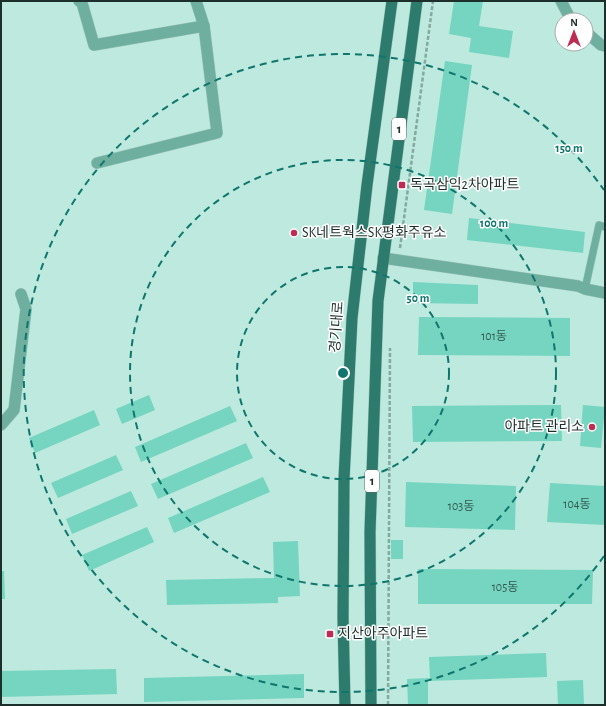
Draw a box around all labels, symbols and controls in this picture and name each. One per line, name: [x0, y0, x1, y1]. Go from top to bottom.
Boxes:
north arrow: [554, 12, 594, 52]
text: N: [570, 17, 578, 28]
road number: 1: [392, 118, 406, 140]
text: 150 m: [555, 142, 583, 154]
place label: 독곡삼익2차아파트: [410, 177, 520, 192]
marker: 독곡삼익2차아파트: [397, 180, 407, 190]
text: 100 m: [480, 217, 508, 229]
place label: SK네트웍스SK평화주유소: [302, 225, 447, 240]
marker: SK네트웍스SK평화주유소: [289, 228, 299, 238]
text: 50 m: [407, 292, 430, 304]
street label: 경기대로: [327, 301, 346, 353]
house number: 101동: [481, 330, 507, 342]
centre of rings: [336, 366, 350, 380]
place label: 아파트 관리소: [504, 419, 584, 434]
marker: 아파트 관리소: [587, 422, 597, 432]
road number: 1: [365, 470, 379, 492]
house number: 104동: [563, 498, 591, 510]
house number: 103동: [448, 500, 474, 512]
house number: 105동: [492, 581, 518, 593]
place label: 지산아주아파트: [338, 626, 428, 641]
marker: 지산아주아파트: [325, 629, 335, 639]

